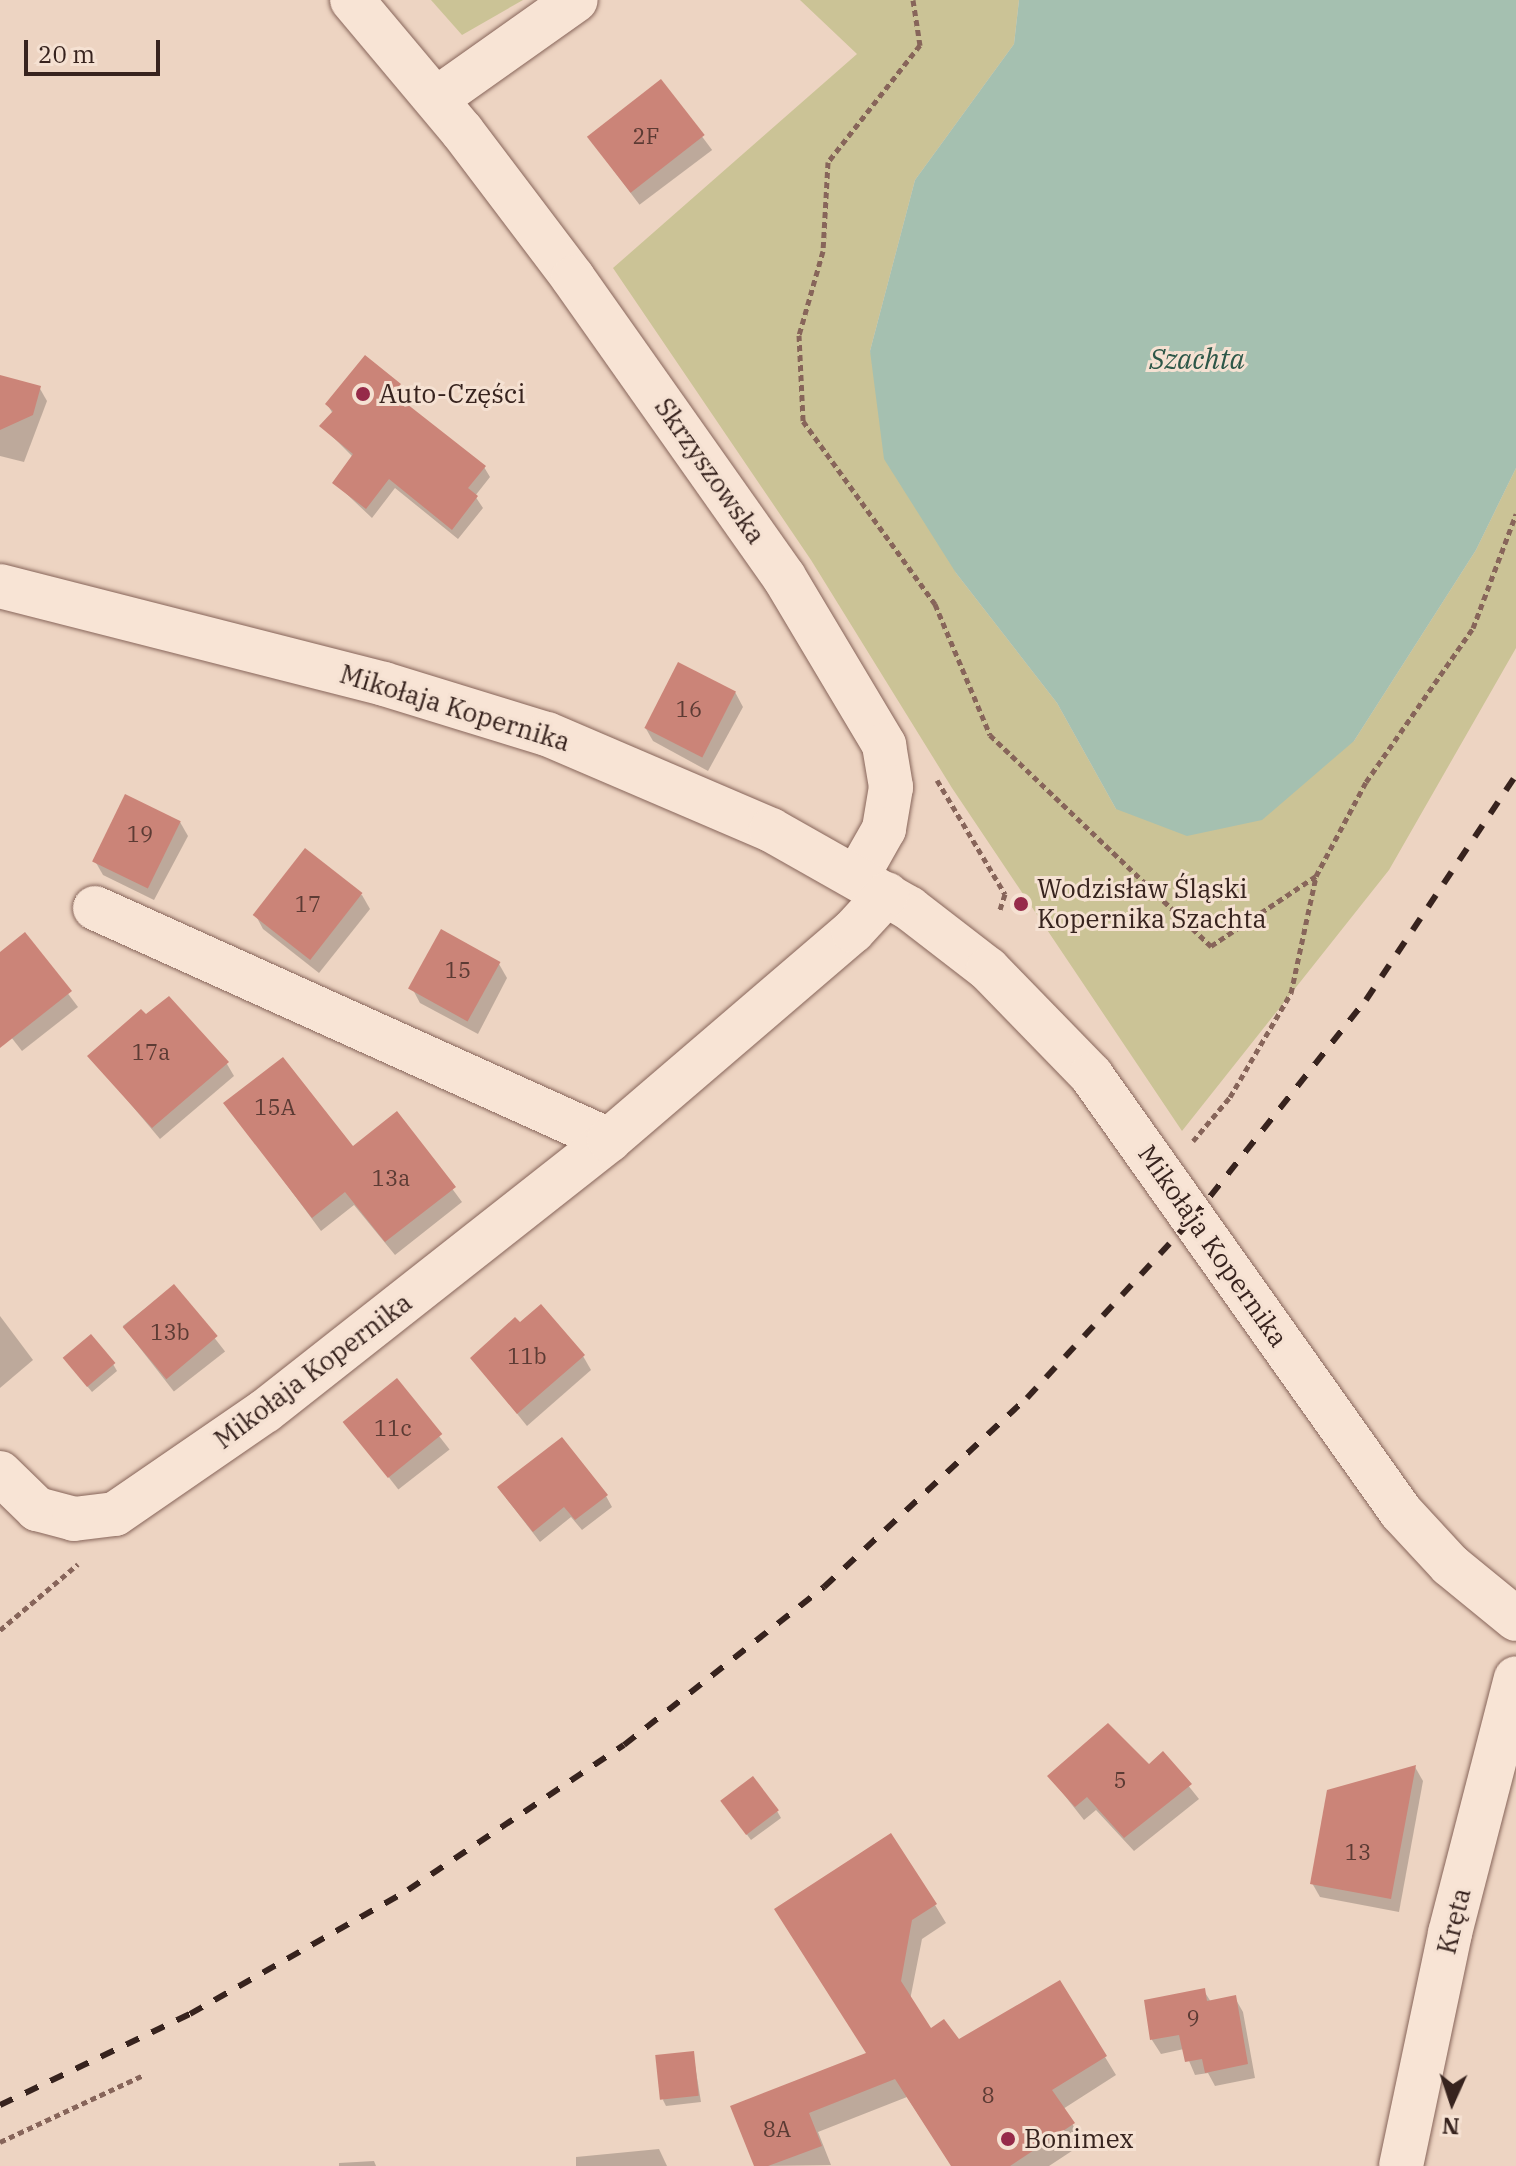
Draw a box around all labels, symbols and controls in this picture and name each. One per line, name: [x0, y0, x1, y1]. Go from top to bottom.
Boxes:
scale bar: [28, 24, 164, 74]
text: 20 m: [38, 38, 95, 70]
house number: 2F: [633, 123, 659, 149]
water label: Szachta: [1149, 342, 1245, 376]
place label: Auto-Części: [379, 378, 526, 410]
marker: Auto-Części: [354, 385, 372, 403]
street label: Skrzyszowska: [648, 392, 772, 550]
street label: Mikołaja Kopernika: [336, 658, 574, 758]
house number: 16: [676, 696, 702, 722]
house number: 19: [127, 821, 153, 847]
place label: Wodzisław Śląski Kopernika Szachta: [1037, 873, 1267, 934]
house number: 17: [295, 891, 321, 917]
marker: Wodzisław Śląski Kopernika Szachta: [1012, 895, 1030, 913]
house number: 15: [445, 957, 471, 983]
house number: 17a: [132, 1039, 170, 1065]
house number: 15A: [254, 1094, 296, 1120]
street label: Mikołaja Kopernika: [1132, 1139, 1294, 1353]
house number: 13a: [372, 1165, 410, 1191]
street label: Mikołaja Kopernika: [208, 1287, 418, 1455]
house number: 13b: [150, 1319, 190, 1345]
house number: 11b: [507, 1343, 547, 1369]
house number: 11c: [374, 1415, 412, 1441]
house number: 5: [1113, 1767, 1127, 1793]
house number: 13: [1345, 1839, 1371, 1865]
street label: Kręta: [1431, 1885, 1477, 1957]
house number: 9: [1186, 2005, 1200, 2031]
north arrow: [1412, 2062, 1492, 2142]
house number: 8: [981, 2082, 995, 2108]
text: N: [1441, 2112, 1460, 2141]
house number: 8A: [763, 2116, 791, 2142]
place label: Bonimex: [1024, 2123, 1134, 2155]
marker: Bonimex: [999, 2130, 1017, 2148]

